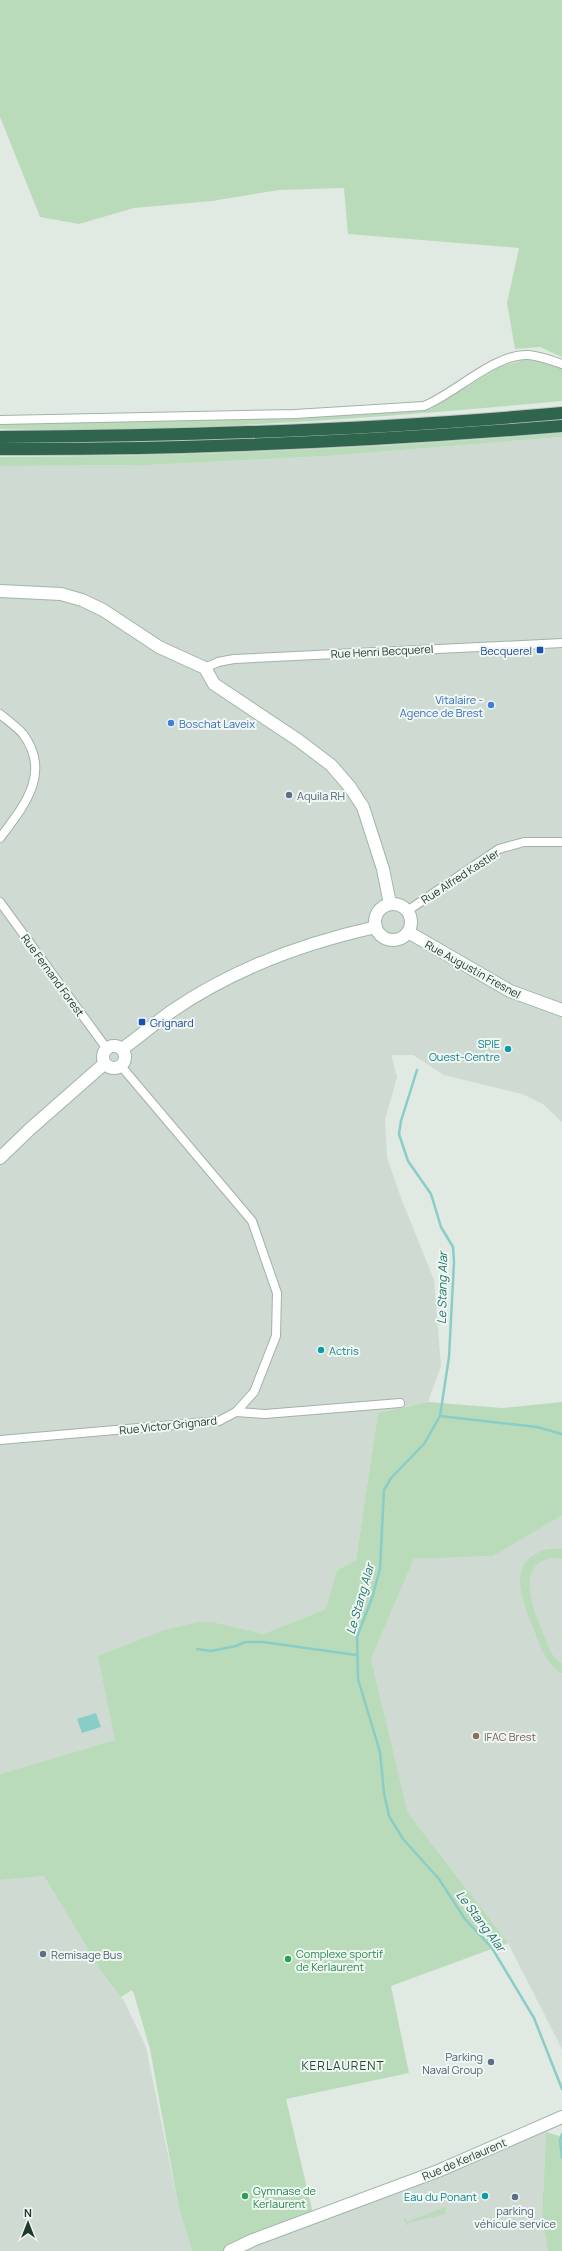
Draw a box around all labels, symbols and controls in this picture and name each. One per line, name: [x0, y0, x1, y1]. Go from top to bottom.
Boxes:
street label: Rue Henri Becquerel: [330, 641, 434, 661]
place label: Becquerel: [480, 643, 532, 658]
marker: Becquerel: [535, 645, 545, 655]
place label: Vitalaire - Agence de Brest: [400, 692, 483, 720]
marker: Vitalaire - Agence de Brest: [486, 700, 496, 710]
place label: Boschat Laveix: [179, 716, 255, 731]
marker: Boschat Laveix: [166, 718, 176, 728]
place label: Aquila RH: [297, 788, 345, 803]
marker: Aquila RH: [284, 790, 294, 800]
street label: Rue Alfred Kastler: [418, 845, 502, 907]
street label: Rue Fernand Forest: [18, 931, 88, 1019]
street label: Rue Augustin Fresnel: [422, 936, 524, 1002]
place label: Grignard: [150, 1015, 194, 1030]
marker: Grignard: [137, 1017, 147, 1027]
place label: SPIE Ouest-Centre: [429, 1036, 501, 1064]
marker: SPIE Ouest-Centre: [503, 1044, 513, 1054]
water label: Le Stang Alar: [433, 1250, 451, 1324]
place label: Actris: [329, 1343, 359, 1358]
marker: Actris: [316, 1345, 326, 1355]
street label: Rue Victor Grignard: [119, 1412, 217, 1438]
water label: Le Stang Alar: [342, 1560, 379, 1636]
place label: IFAC Brest: [484, 1729, 536, 1744]
marker: IFAC Brest: [471, 1731, 481, 1741]
water label: Le Stang Alar: [452, 1887, 511, 1956]
place label: Complexe sportif de Kerlaurent: [296, 1946, 383, 1974]
place label: Remisage Bus: [51, 1947, 122, 1962]
marker: Remisage Bus: [38, 1949, 48, 1959]
marker: Complexe sportif de Kerlaurent: [283, 1954, 293, 1964]
place label: Parking Naval Group: [422, 2049, 483, 2077]
district label: KERLAURENT: [301, 2057, 385, 2074]
marker: Parking Naval Group: [486, 2057, 496, 2067]
street label: Rue de Kerlaurent: [420, 2135, 508, 2183]
place label: Gymnase de Kerlaurent: [253, 2183, 316, 2211]
place label: Eau du Ponant: [404, 2189, 477, 2204]
marker: Gymnase de Kerlaurent: [240, 2191, 250, 2201]
marker: Eau du Ponant: [480, 2191, 490, 2201]
marker: parking véhicule service: [510, 2192, 520, 2202]
north arrow: [8, 2203, 48, 2243]
place label: parking véhicule service: [474, 2203, 556, 2231]
text: N: [24, 2205, 32, 2220]

